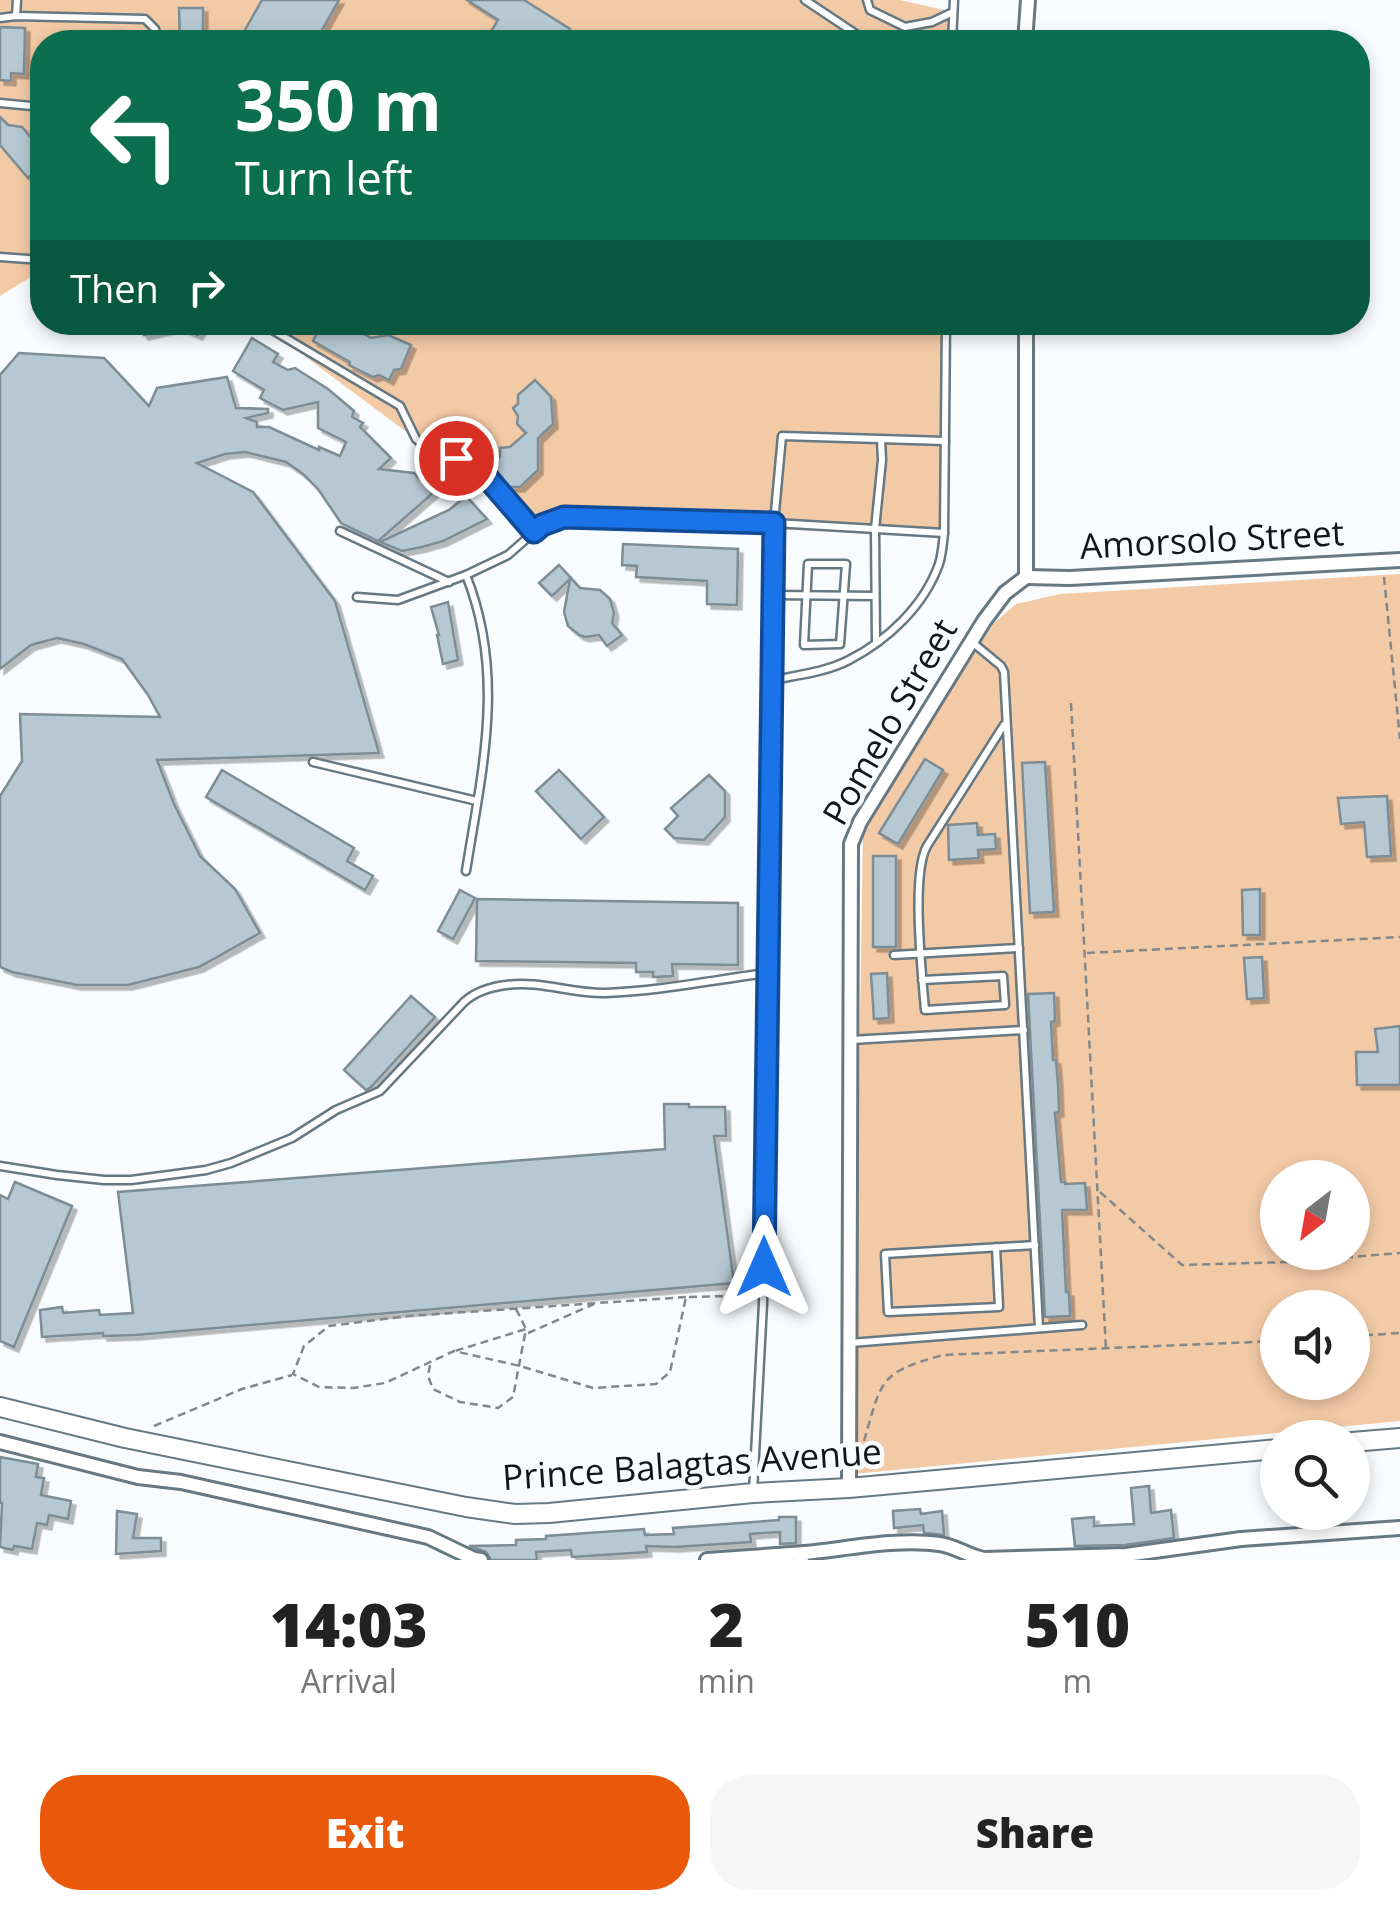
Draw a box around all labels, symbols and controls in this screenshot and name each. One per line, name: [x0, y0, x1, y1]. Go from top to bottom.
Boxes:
text: 350 m: [235, 56, 442, 152]
icon: left: [70, 70, 200, 200]
text: Turn left: [235, 147, 413, 208]
icon: right: [179, 260, 234, 315]
text: Then: [70, 262, 159, 314]
pin: [414, 416, 499, 501]
icon: arrive: [429, 431, 484, 486]
street label: Amorsolo Street: [1079, 508, 1345, 569]
street label: Pomelo Street: [811, 610, 967, 833]
north arrow: [1260, 1160, 1370, 1270]
map controls: [1260, 1160, 1370, 1530]
position arrow: [712, 1215, 816, 1319]
button: sound: [1260, 1290, 1370, 1400]
button: search: [1260, 1420, 1370, 1530]
street label: Prince Balagtas Avenue: [501, 1427, 883, 1500]
text: 14:03: [270, 1583, 428, 1665]
text: 2: [709, 1583, 744, 1665]
text: 510: [1025, 1583, 1130, 1665]
text: Arrival: [301, 1659, 397, 1702]
text: min: [698, 1659, 755, 1702]
text: m: [1063, 1659, 1092, 1702]
button: Exit: [40, 1775, 690, 1890]
button: Share: [710, 1775, 1360, 1890]

